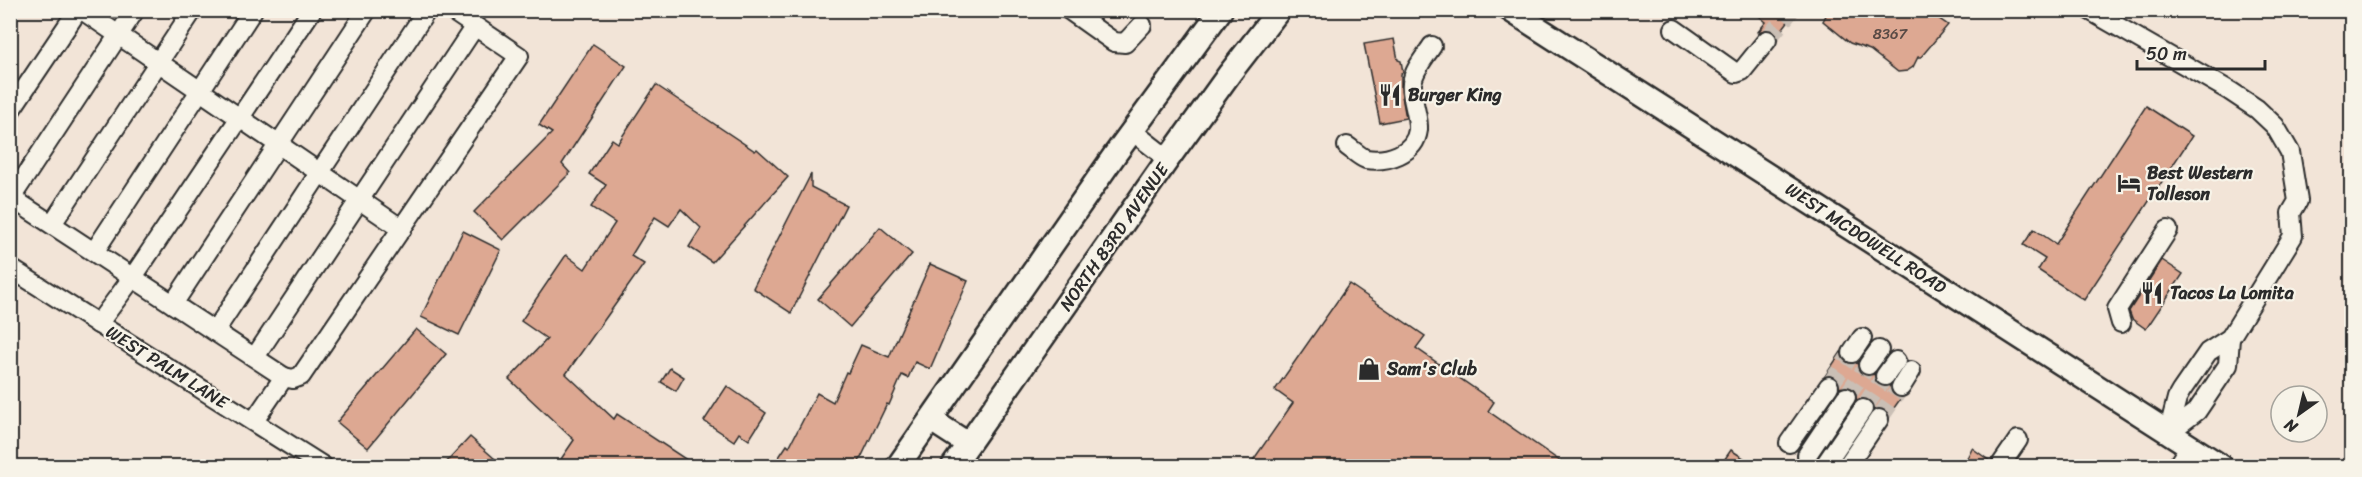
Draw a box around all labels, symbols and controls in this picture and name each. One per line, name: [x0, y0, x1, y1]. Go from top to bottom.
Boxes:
house number: 8367: [1873, 21, 1909, 47]
scale bar: [2137, 33, 2264, 71]
text: 50 m: [2146, 38, 2187, 70]
place label: Burger King: [1408, 79, 1502, 111]
restaurant icon: Burger King: [1377, 82, 1403, 108]
street label: NORTH 83RD AVENUE: [1051, 155, 1178, 318]
place label: Best Western Tolleson: [2147, 157, 2253, 210]
hotel icon: Best Western Tolleson: [2116, 170, 2142, 196]
street label: WEST MCDOWELL ROAD: [1779, 174, 1954, 303]
place label: Tacos La Lomita: [2170, 277, 2295, 309]
restaurant icon: Tacos La Lomita: [2139, 280, 2165, 306]
street label: WEST PALM LANE: [99, 316, 236, 418]
place label: Sam's Club: [1386, 353, 1477, 385]
shop icon: Sam's Club: [1356, 356, 1382, 382]
north arrow: [2269, 384, 2329, 444]
text: N: [2277, 410, 2304, 442]

